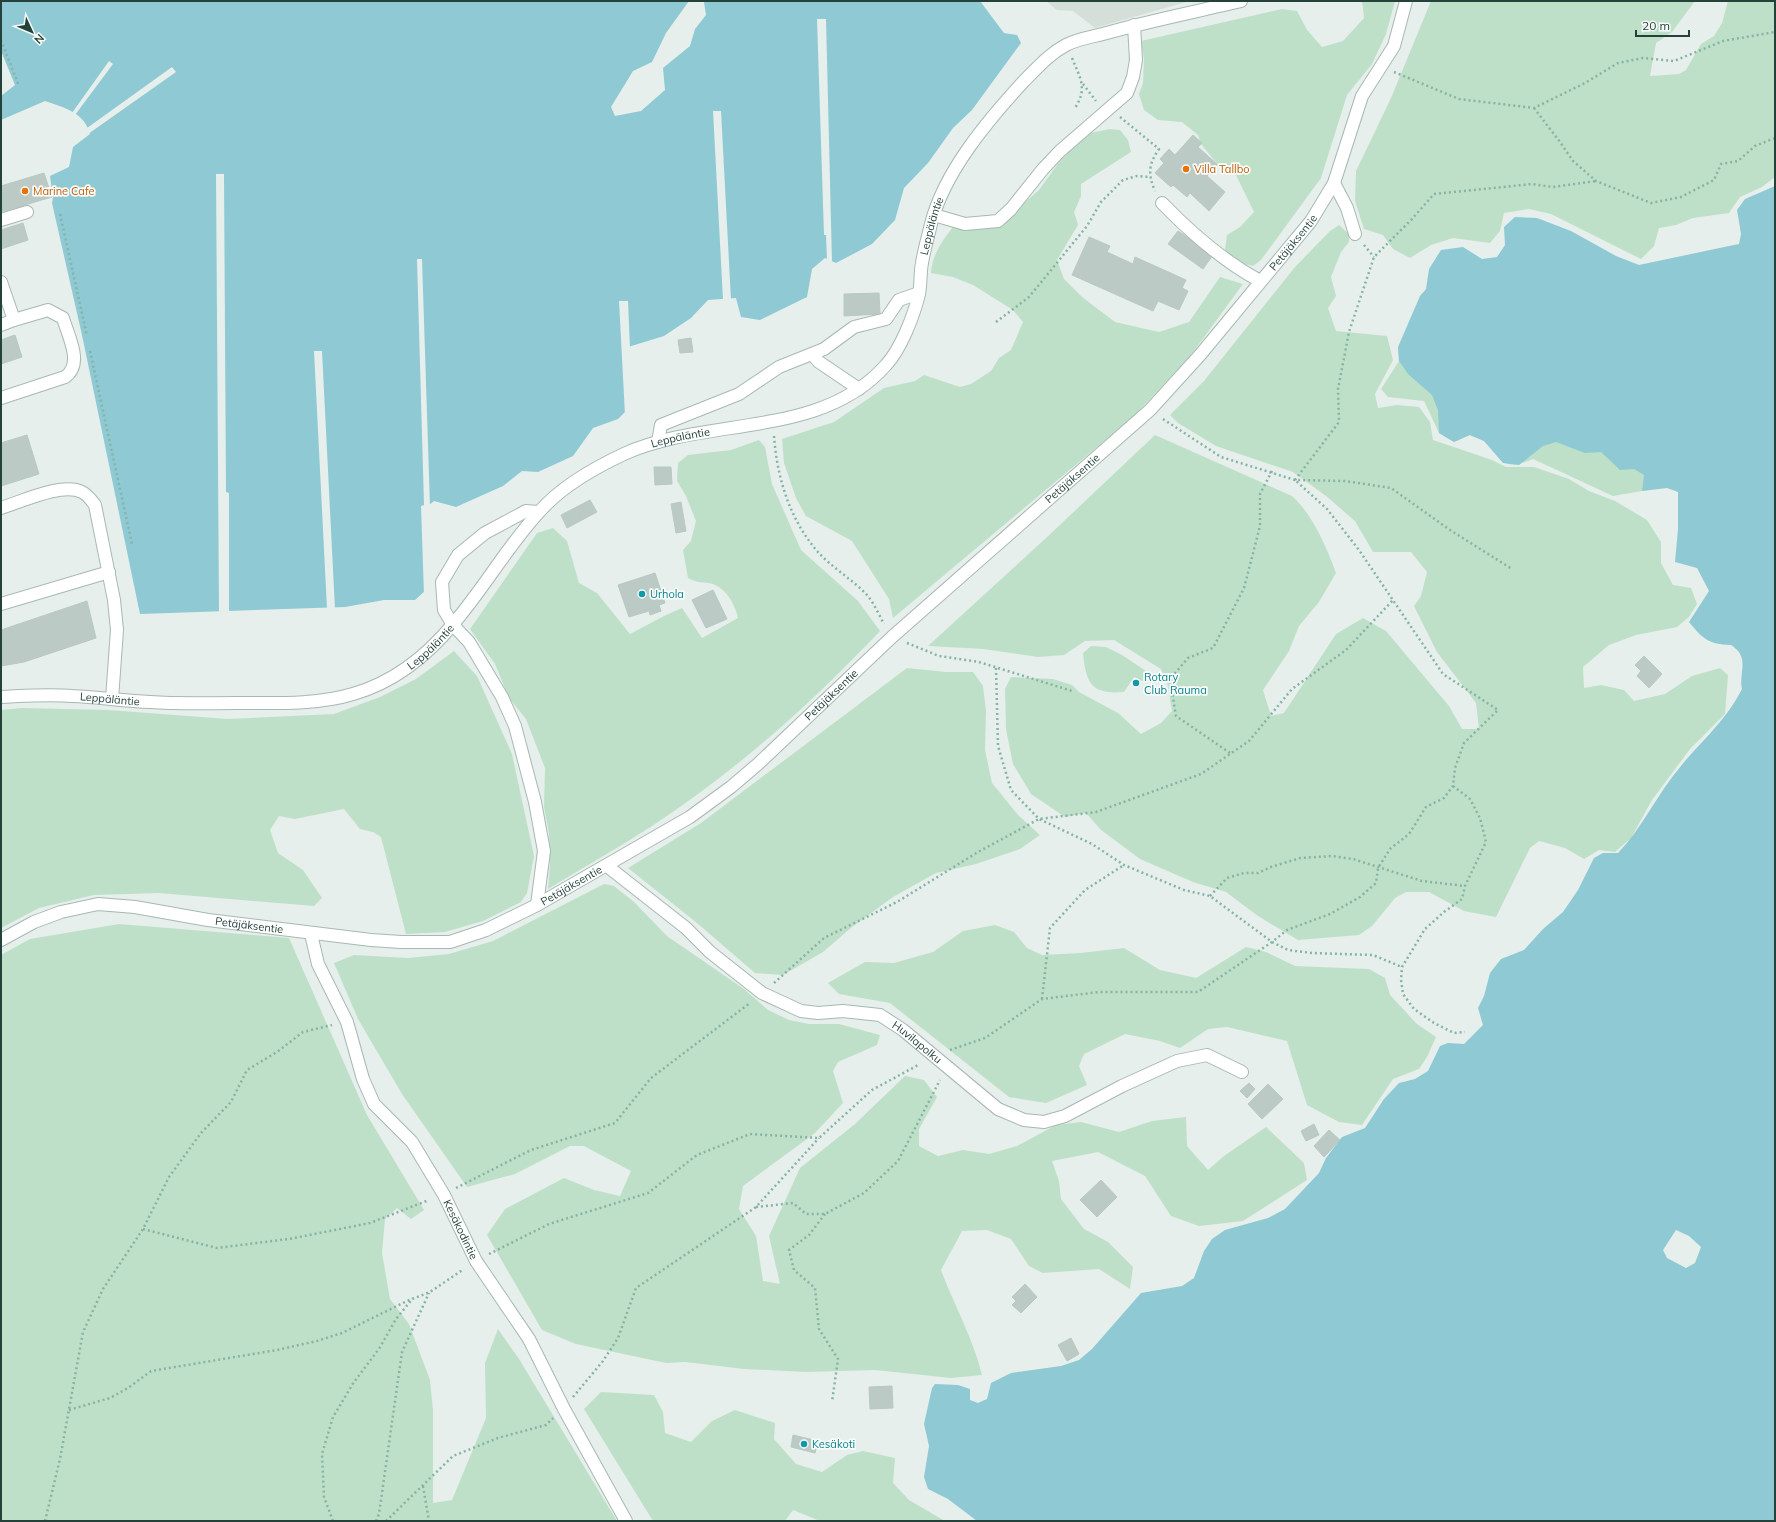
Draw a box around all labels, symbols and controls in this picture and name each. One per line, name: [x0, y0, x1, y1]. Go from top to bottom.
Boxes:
north arrow: [12, 12, 52, 52]
scale bar: [1636, 12, 1689, 38]
text: 20 m: [1642, 18, 1670, 33]
text: N: [31, 31, 47, 47]
place label: Villa Tallbo: [1194, 162, 1250, 176]
marker: Villa Tallbo: [1181, 164, 1191, 174]
place label: Marine Cafe: [33, 184, 94, 198]
marker: Marine Cafe: [20, 186, 30, 196]
street label: Leppäläntie: [917, 195, 947, 256]
street label: Petäjäksentie: [1266, 212, 1320, 273]
street label: Leppäläntie: [649, 424, 711, 451]
street label: Petäjäksentie: [1042, 451, 1103, 506]
place label: Urhola: [650, 587, 684, 601]
marker: Urhola: [637, 589, 647, 599]
street label: Leppäläntie: [404, 621, 457, 673]
street label: Petäjäksentie: [801, 666, 861, 723]
place label: Rotary Club Rauma: [1144, 670, 1207, 697]
marker: Rotary Club Rauma: [1131, 678, 1141, 688]
street label: Leppäläntie: [79, 689, 140, 708]
street label: Petäjäksentie: [538, 862, 604, 908]
street label: Petäjäksentie: [214, 914, 284, 936]
street label: Huvilapolku: [890, 1018, 945, 1066]
street label: Kesäkodintie: [440, 1197, 481, 1262]
place label: Kesäkoti: [812, 1437, 855, 1451]
marker: Kesäkoti: [799, 1439, 809, 1449]

